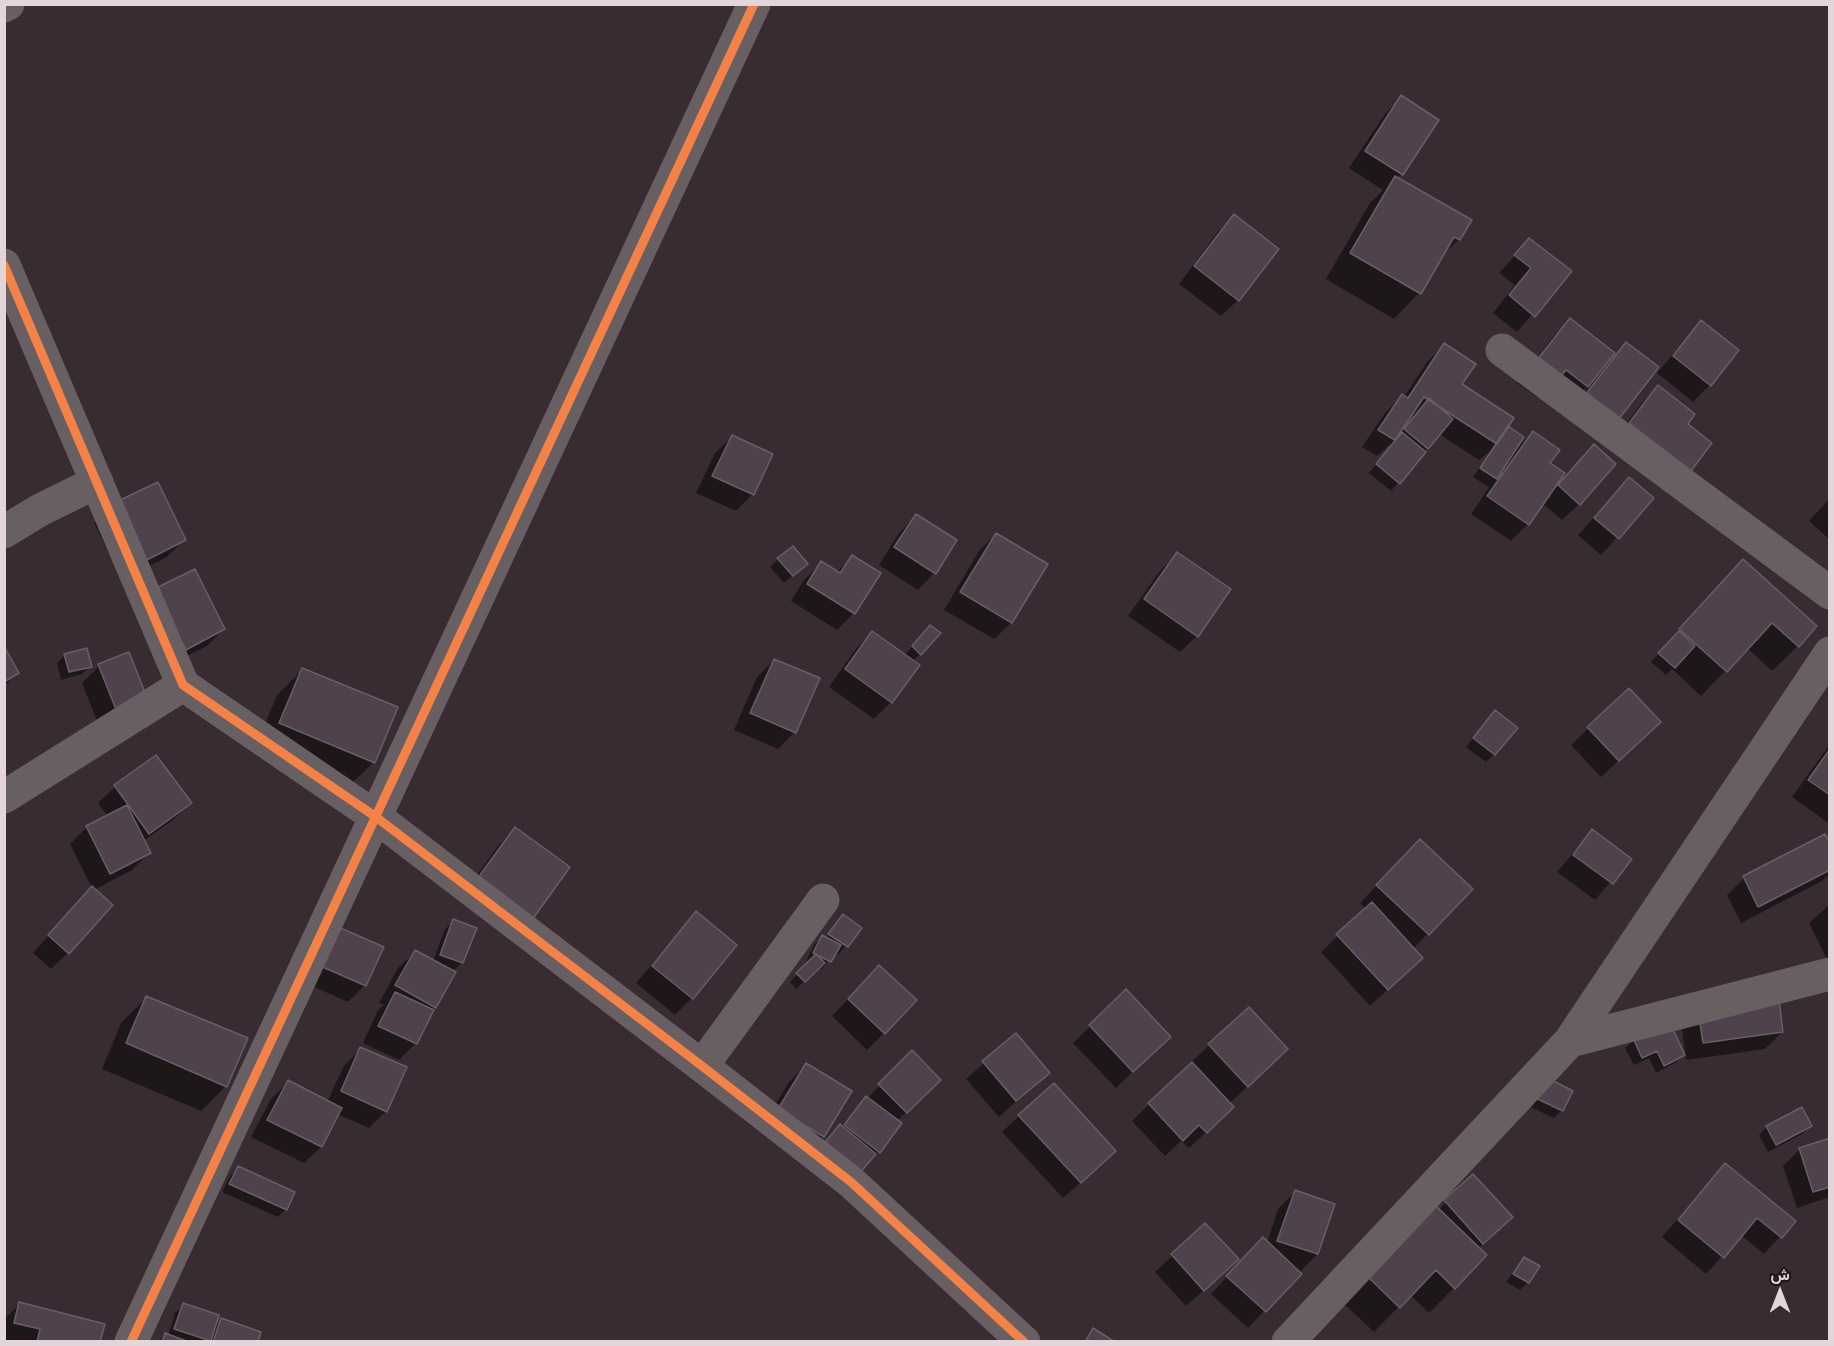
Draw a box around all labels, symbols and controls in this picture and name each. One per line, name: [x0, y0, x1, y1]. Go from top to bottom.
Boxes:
north arrow: [1750, 1262, 1810, 1322]
text: ش: [1770, 1264, 1790, 1283]

